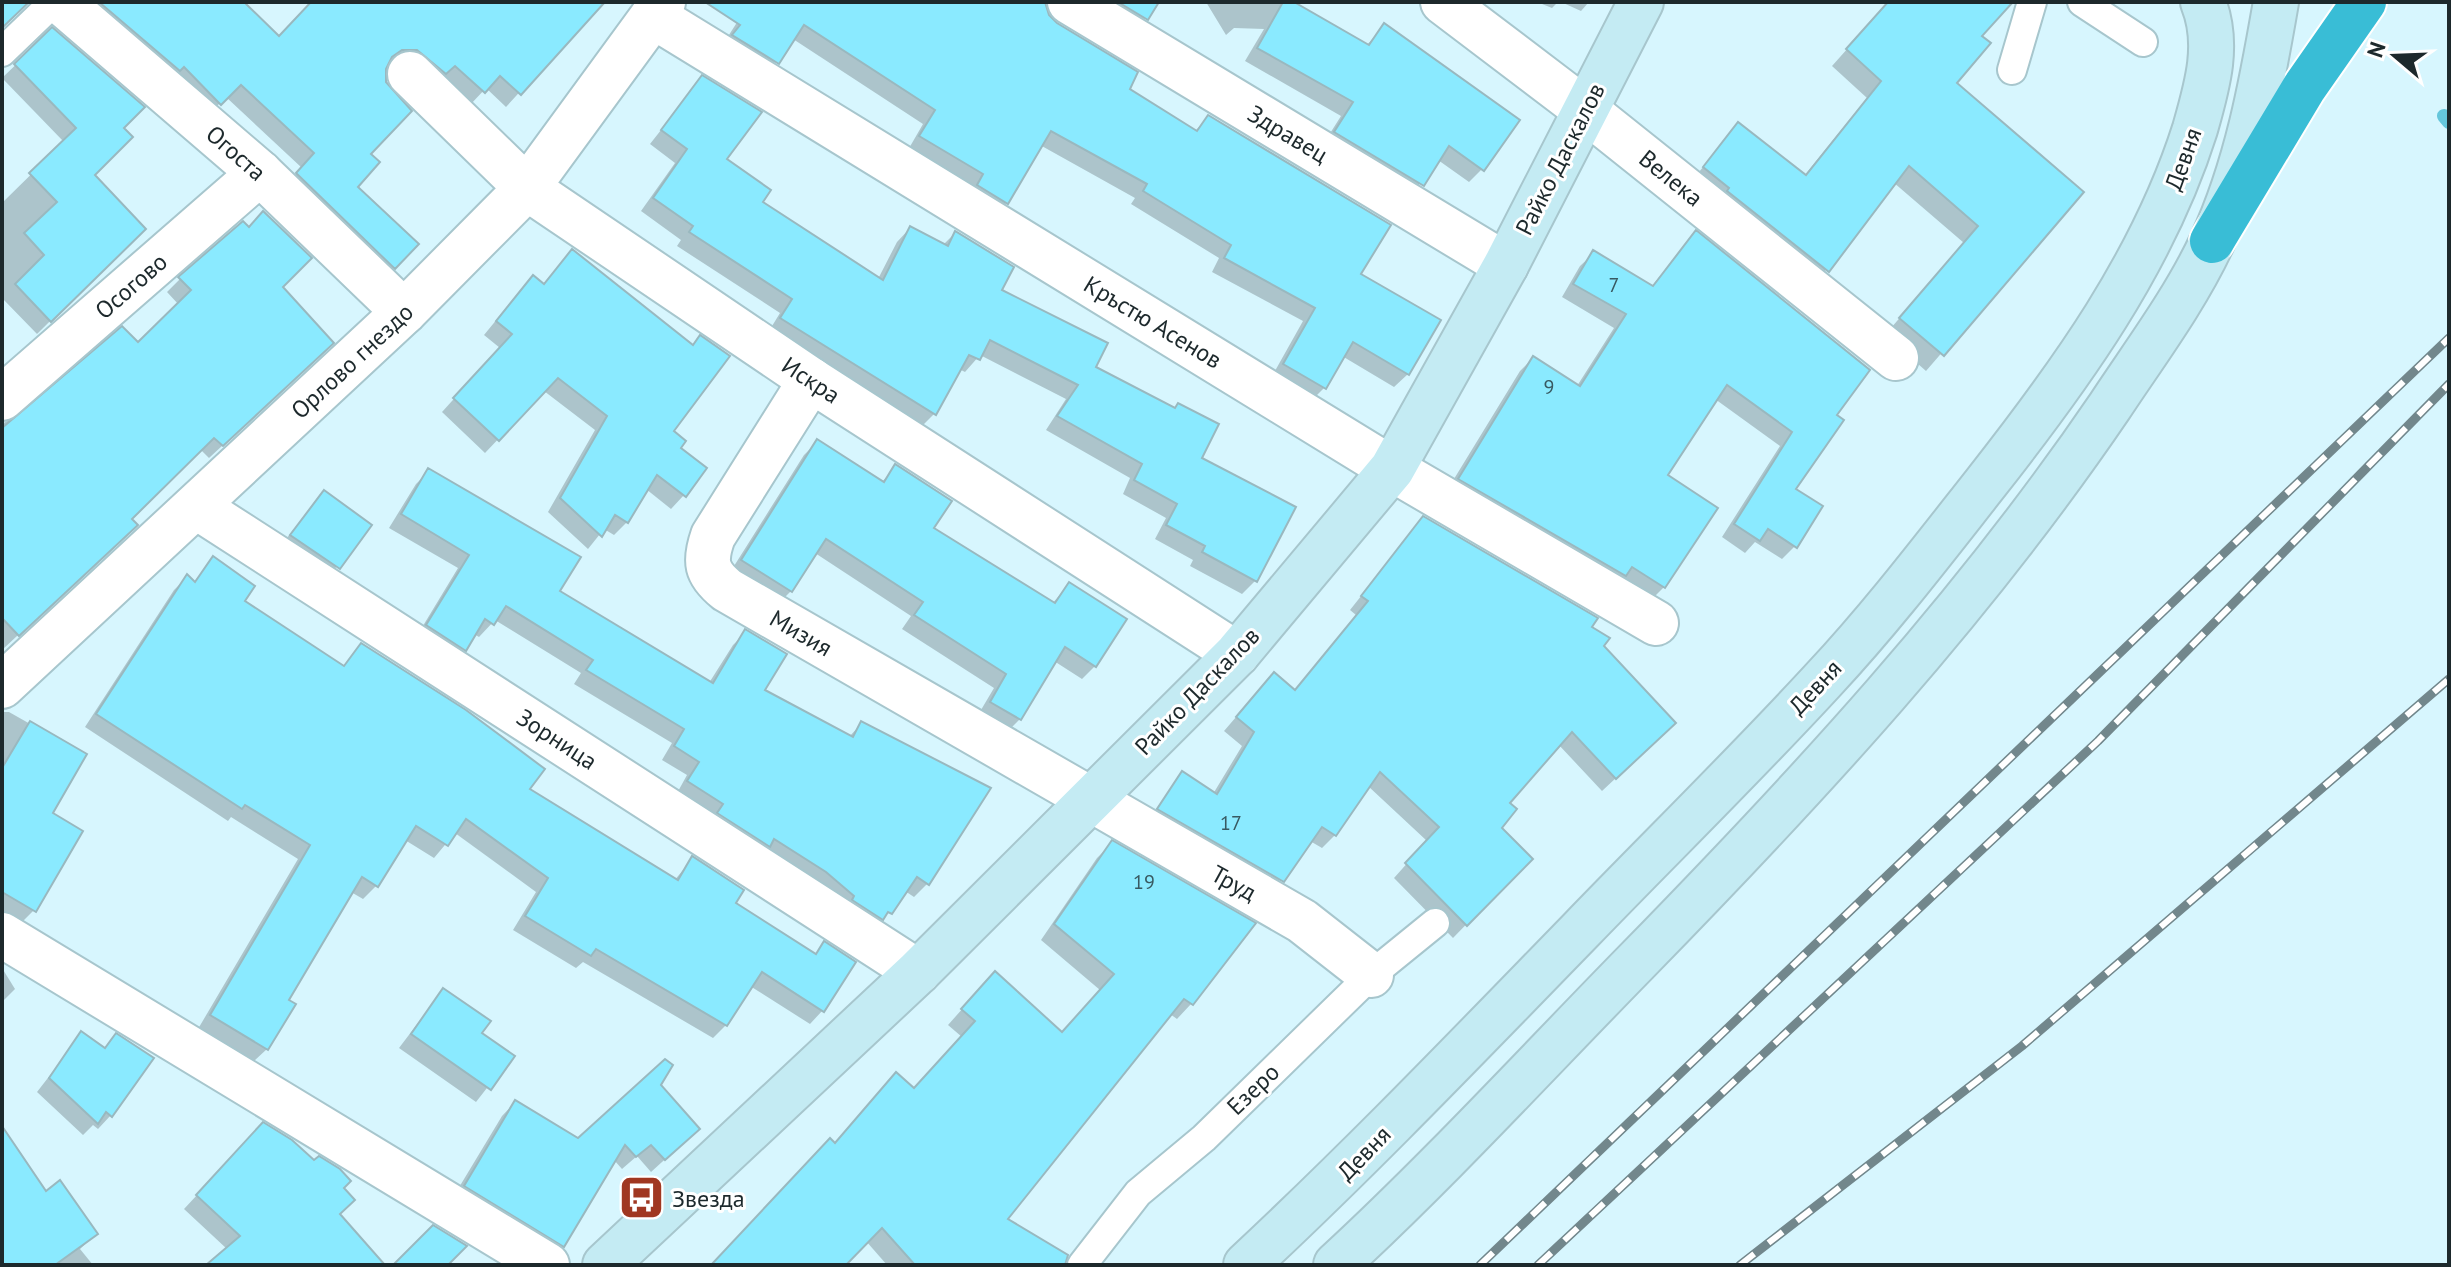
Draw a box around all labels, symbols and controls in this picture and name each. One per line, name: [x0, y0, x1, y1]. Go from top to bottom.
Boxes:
north arrow: [2355, 16, 2435, 96]
text: N: [2360, 38, 2392, 61]
street label: Райко Даскалов: [1508, 78, 1612, 240]
street label: Здравец: [1242, 98, 1334, 170]
street label: Огоста: [200, 118, 272, 188]
street label: Девня: [2157, 124, 2209, 194]
street label: Велека: [1633, 143, 1709, 213]
street label: Осогово: [88, 246, 174, 326]
street label: Кръстю Асенов: [1078, 269, 1228, 375]
house number: 7: [1609, 272, 1619, 298]
street label: Орлово гнездо: [284, 297, 420, 425]
street label: Искра: [776, 350, 846, 410]
house number: 9: [1544, 374, 1554, 400]
street label: Мизия: [764, 603, 838, 663]
street label: Райко Даскалов: [1128, 620, 1266, 762]
street label: Девня: [1782, 653, 1848, 721]
street label: Зорница: [511, 702, 603, 776]
house number: 17: [1220, 810, 1242, 836]
street label: Труд: [1206, 858, 1262, 908]
house number: 19: [1133, 869, 1155, 895]
street label: Езеро: [1220, 1056, 1286, 1122]
street label: Девня: [1331, 1119, 1397, 1187]
bus stop icon: Звезда: [617, 1174, 665, 1222]
place label: Звезда: [672, 1183, 745, 1214]

